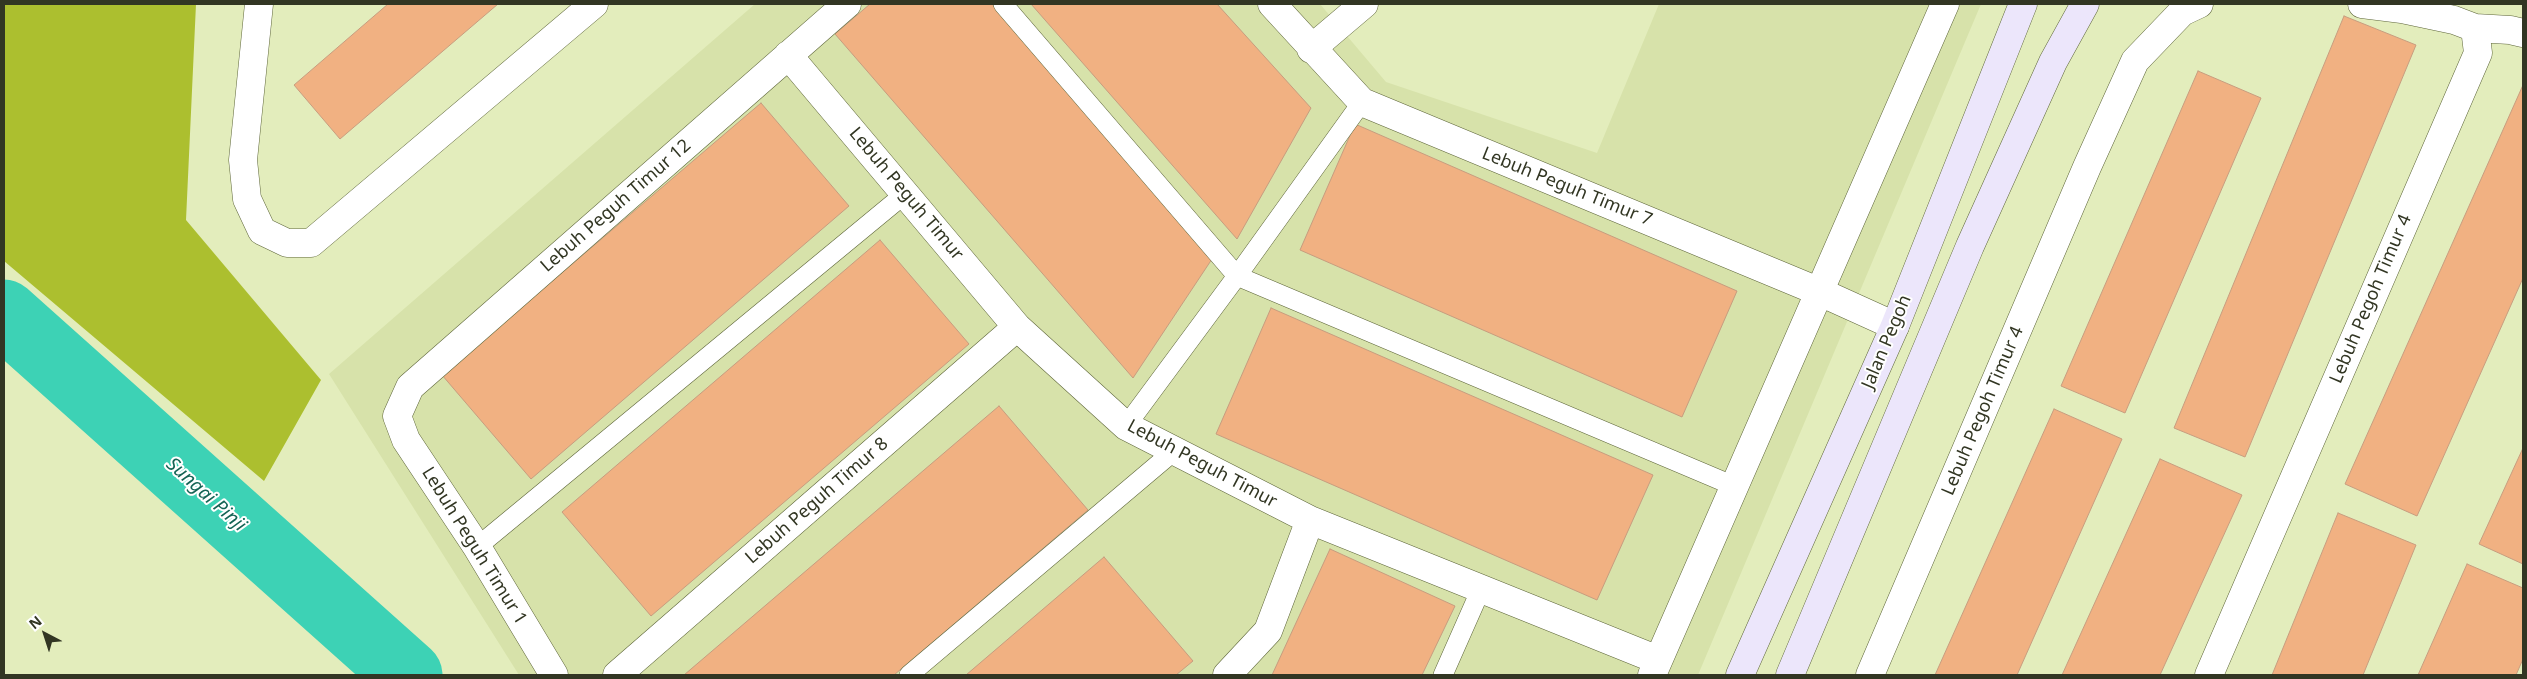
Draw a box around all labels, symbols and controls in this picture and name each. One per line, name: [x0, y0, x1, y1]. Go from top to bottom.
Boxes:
street label: Lebuh Peguh Timur: [844, 123, 968, 265]
street label: Lebuh Peguh Timur 12: [536, 135, 696, 277]
street label: Lebuh Peguh Timur 7: [1479, 143, 1655, 231]
street label: Lebuh Pegoh Timur 4: [2326, 211, 2416, 387]
street label: Jalan Pegoh: [1858, 292, 1916, 392]
street label: Lebuh Pegoh Timur 4: [1938, 323, 2028, 499]
street label: Lebuh Peguh Timur: [1123, 415, 1281, 513]
street label: Lebuh Peguh Timur 8: [741, 433, 893, 569]
water label: Sungai Pinji: [161, 453, 251, 537]
street label: Lebuh Peguh Timur 1: [417, 463, 531, 629]
north arrow: [20, 609, 70, 659]
text: N: [25, 611, 46, 633]

